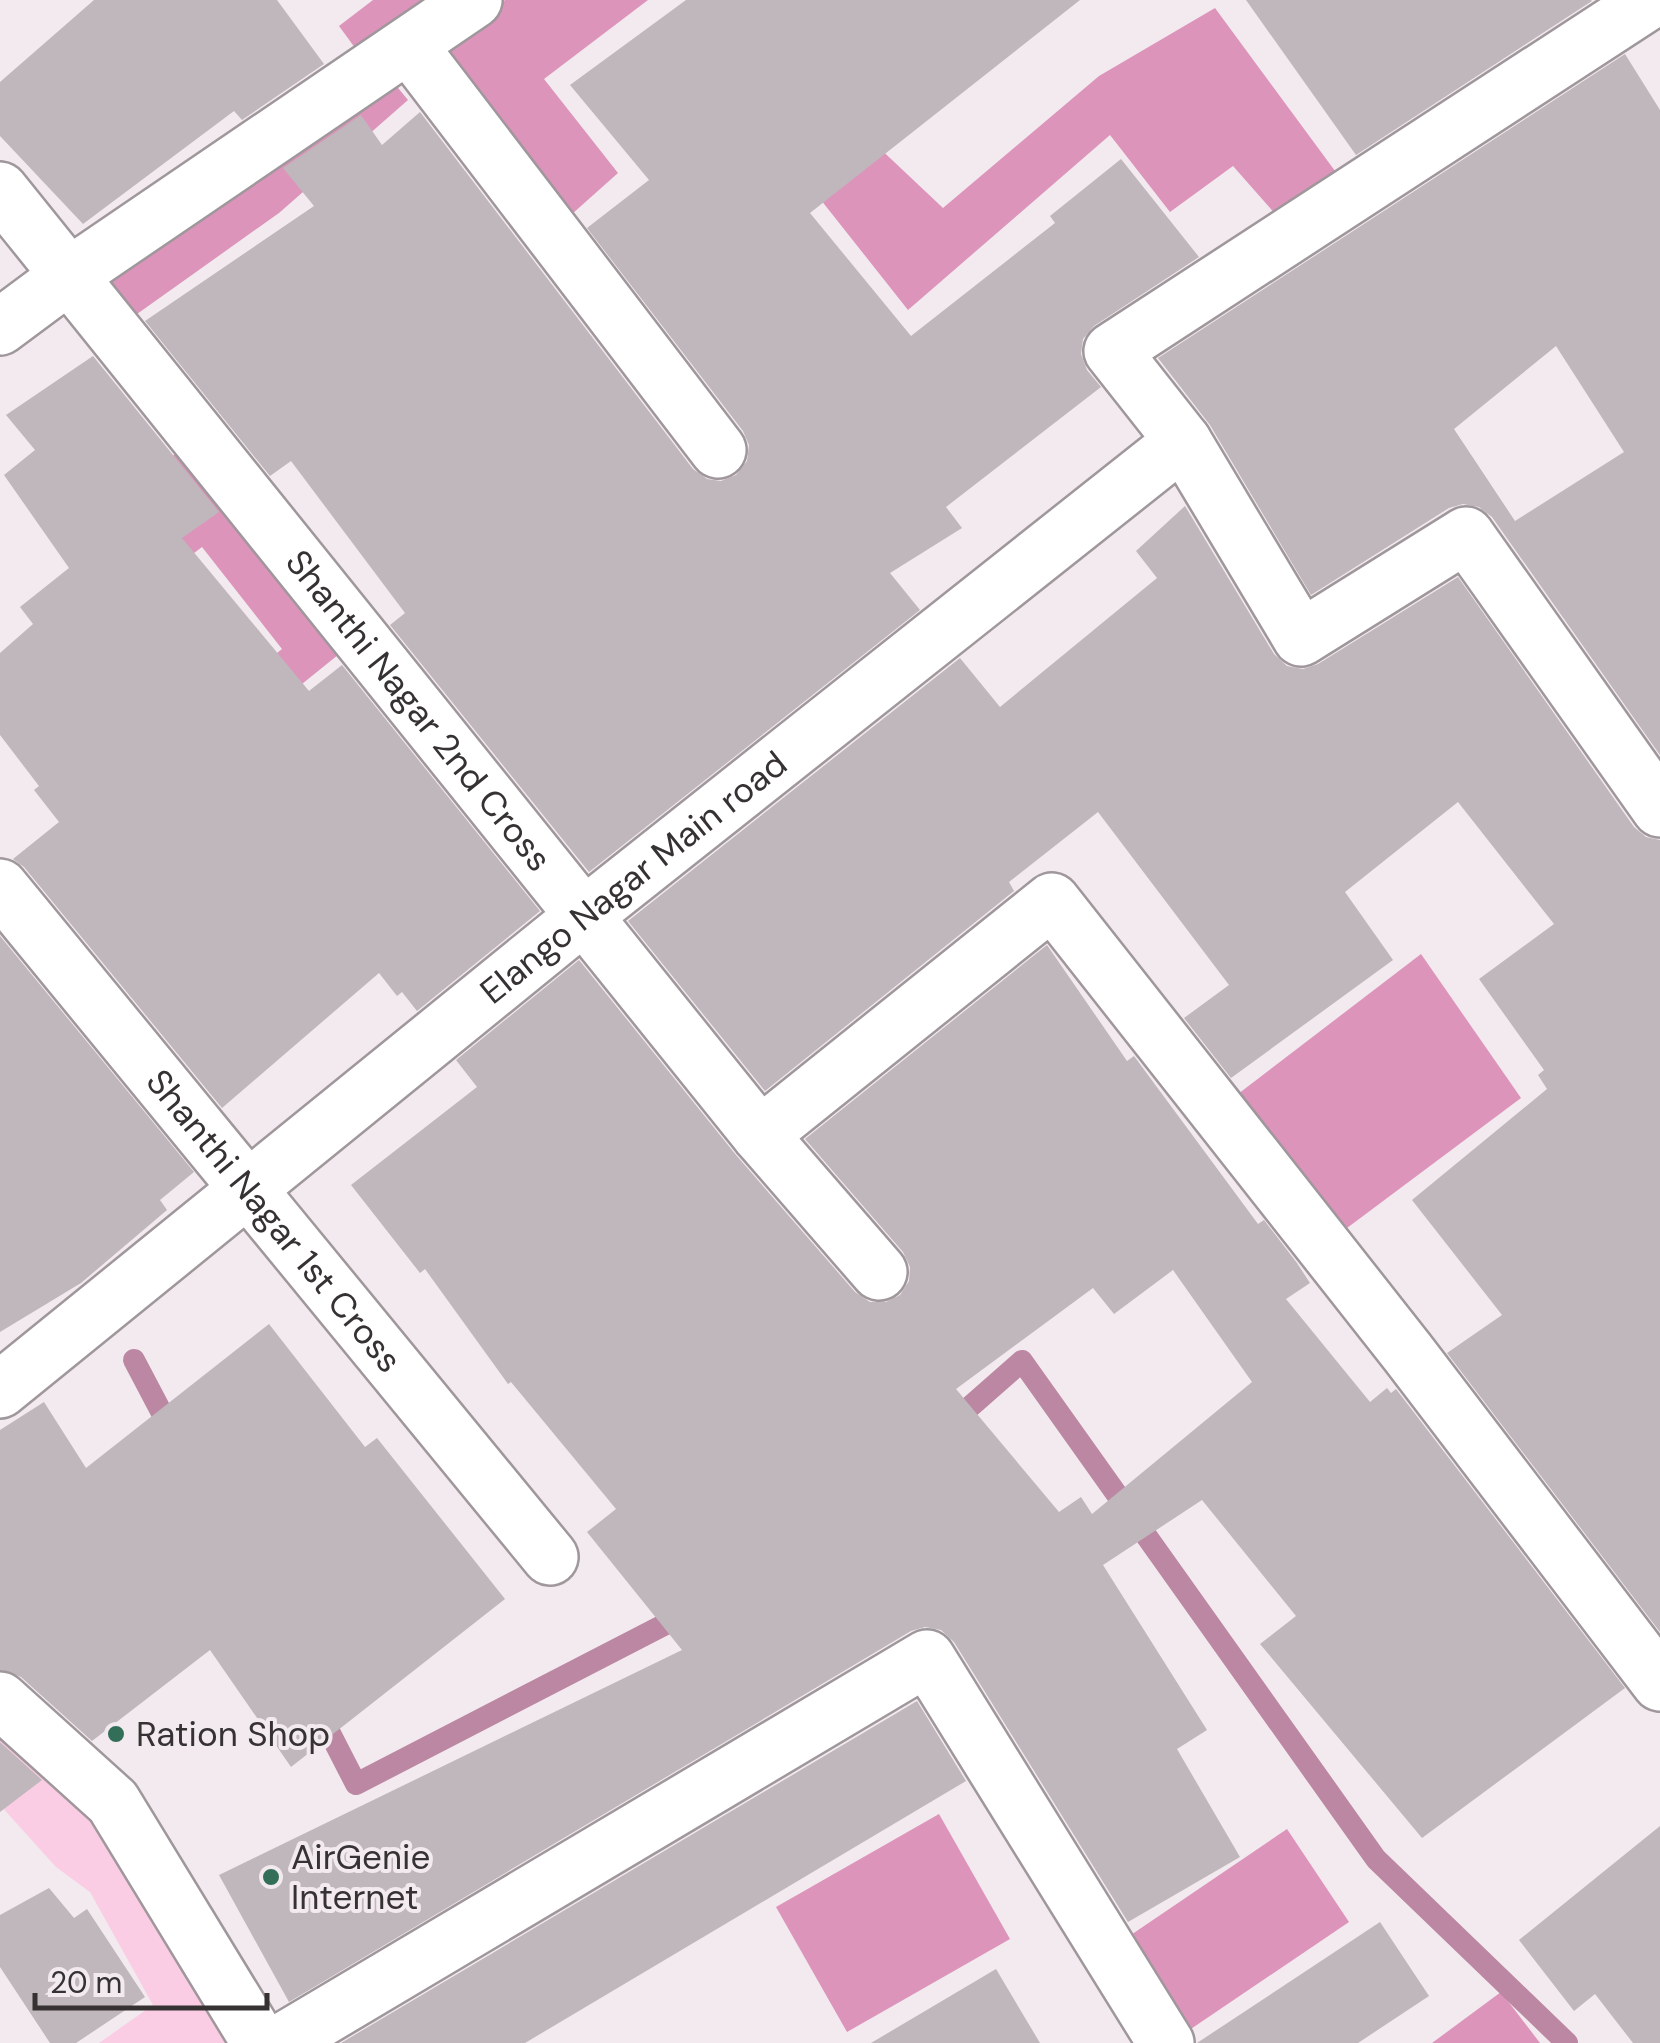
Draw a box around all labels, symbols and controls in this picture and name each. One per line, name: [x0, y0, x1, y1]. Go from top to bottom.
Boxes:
street label: Shanthi Nagar 2nd Cross: [275, 540, 562, 881]
street label: Elango Nagar Main road: [471, 741, 796, 1014]
street label: Shanthi Nagar 1st Cross: [136, 1060, 412, 1382]
place label: Ration Shop: [136, 1711, 330, 1757]
marker: Ration Shop: [105, 1723, 127, 1745]
place label: AirGenie Internet: [291, 1834, 430, 1920]
marker: AirGenie Internet: [260, 1866, 282, 1888]
scale bar: [35, 1948, 268, 2010]
text: 20 m: [50, 1963, 122, 2002]

